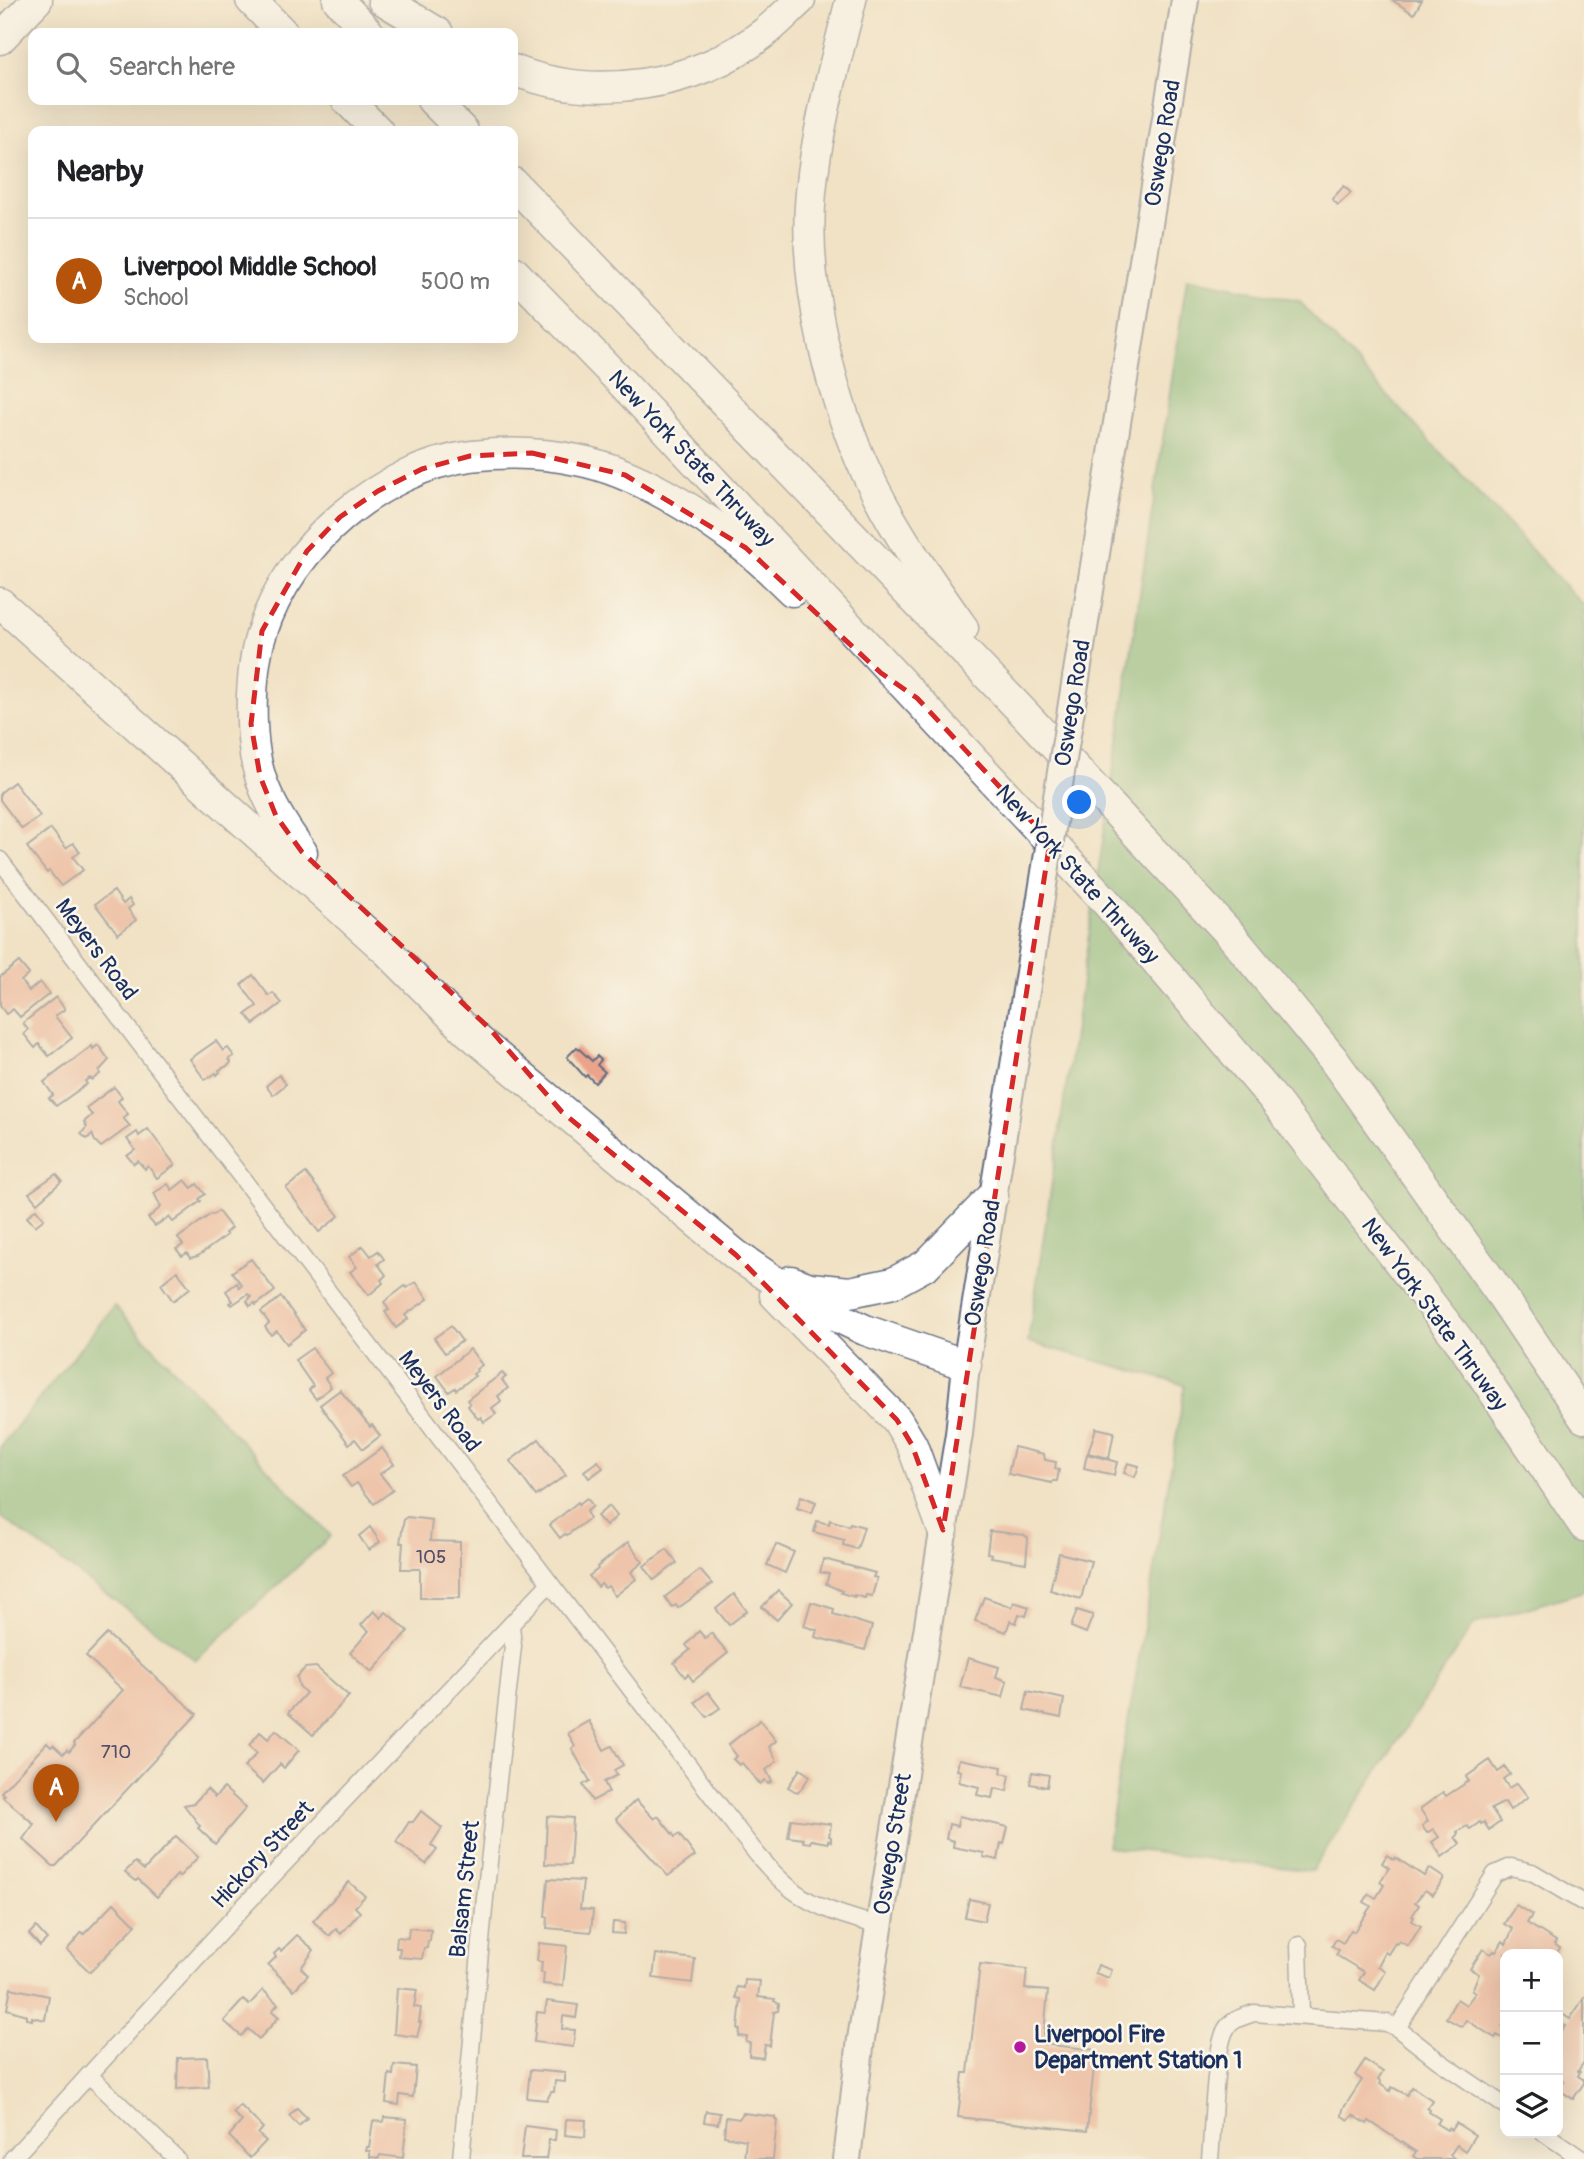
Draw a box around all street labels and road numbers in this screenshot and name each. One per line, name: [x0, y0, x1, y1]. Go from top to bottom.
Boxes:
street label: Oswego Road: [1138, 77, 1187, 209]
street label: New York State Thruway: [602, 364, 781, 553]
street label: Oswego Road: [1048, 637, 1097, 769]
street label: New York State Thruway: [989, 779, 1166, 970]
street label: Meyers Road: [49, 893, 144, 1006]
street label: Oswego Road: [958, 1197, 1007, 1329]
street label: New York State Thruway: [1355, 1212, 1514, 1417]
street label: Meyers Road: [392, 1345, 487, 1458]
street label: Oswego Street: [867, 1770, 918, 1917]
street label: Hickory Street: [205, 1794, 320, 1915]
street label: Balsam Street: [443, 1818, 486, 1959]

